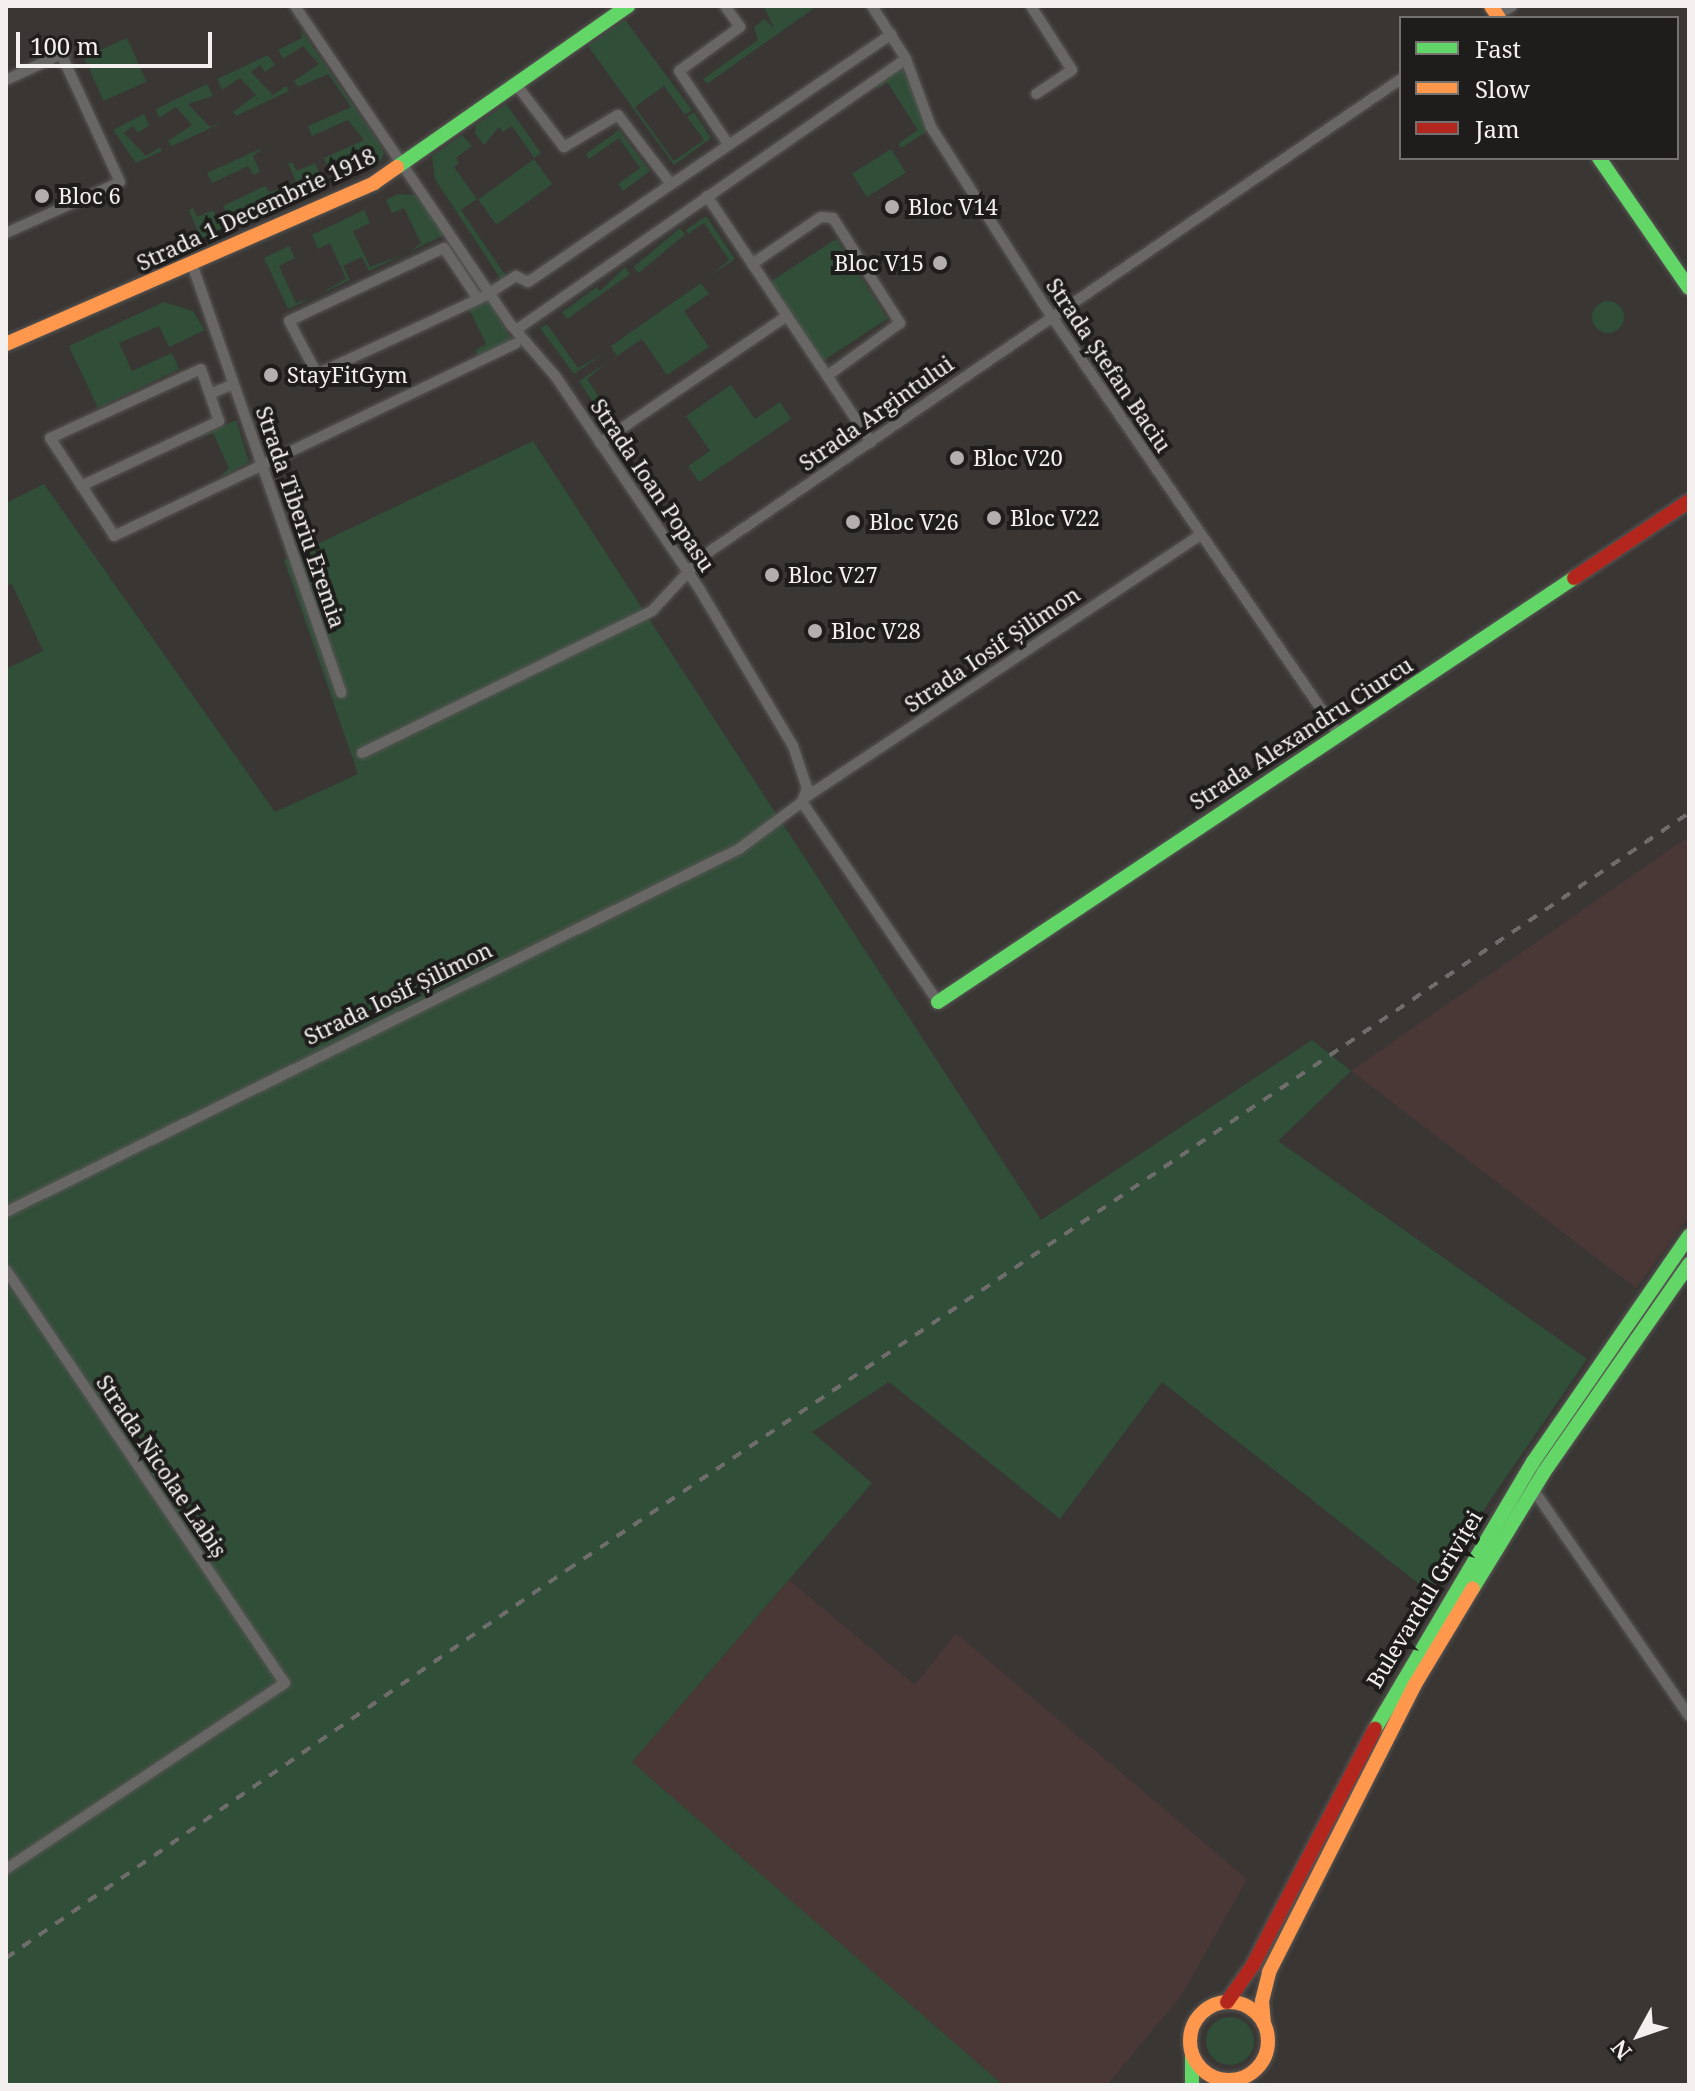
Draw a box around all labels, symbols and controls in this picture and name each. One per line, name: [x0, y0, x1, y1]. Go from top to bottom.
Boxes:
scale bar: [20, 16, 216, 66]
legend: [1399, 16, 1679, 160]
text: 100 m: [30, 29, 99, 62]
text: Fast: [1475, 32, 1521, 65]
text: Slow: [1475, 72, 1530, 105]
text: Jam: [1475, 112, 1520, 145]
street label: Strada 1 Decembrie 1918: [132, 142, 380, 276]
place label: Bloc 6: [58, 183, 121, 209]
marker: Bloc 6: [33, 187, 51, 205]
place label: Bloc V14: [908, 194, 998, 220]
marker: Bloc V14: [883, 198, 901, 216]
place label: Bloc V15: [834, 250, 924, 276]
marker: Bloc V15: [931, 254, 949, 272]
street label: Strada Ștefan Baciu: [1041, 273, 1177, 457]
street label: Strada Argintului: [794, 350, 958, 476]
place label: StayFitGym: [287, 362, 408, 388]
marker: StayFitGym: [262, 366, 280, 384]
street label: Strada Ioan Popasu: [585, 394, 721, 576]
street label: Strada Tiberiu Eremia: [251, 403, 351, 631]
place label: Bloc V20: [973, 445, 1063, 471]
marker: Bloc V20: [948, 449, 966, 467]
place label: Bloc V22: [1010, 505, 1100, 531]
place label: Bloc V26: [869, 509, 959, 535]
marker: Bloc V22: [985, 509, 1003, 527]
marker: Bloc V26: [844, 513, 862, 531]
place label: Bloc V27: [788, 562, 878, 588]
marker: Bloc V27: [763, 566, 781, 584]
street label: Strada Iosif Șilimon: [899, 581, 1085, 717]
place label: Bloc V28: [831, 618, 921, 644]
marker: Bloc V28: [806, 622, 824, 640]
street label: Strada Alexandru Ciurcu: [1185, 651, 1417, 815]
street label: Strada Iosif Șilimon: [300, 936, 496, 1050]
street label: Strada Nicolae Labiș: [91, 1370, 233, 1562]
street label: Bulevardul Griviței: [1361, 1506, 1487, 1692]
north arrow: [1599, 1995, 1679, 2075]
text: N: [1604, 2034, 1638, 2067]

